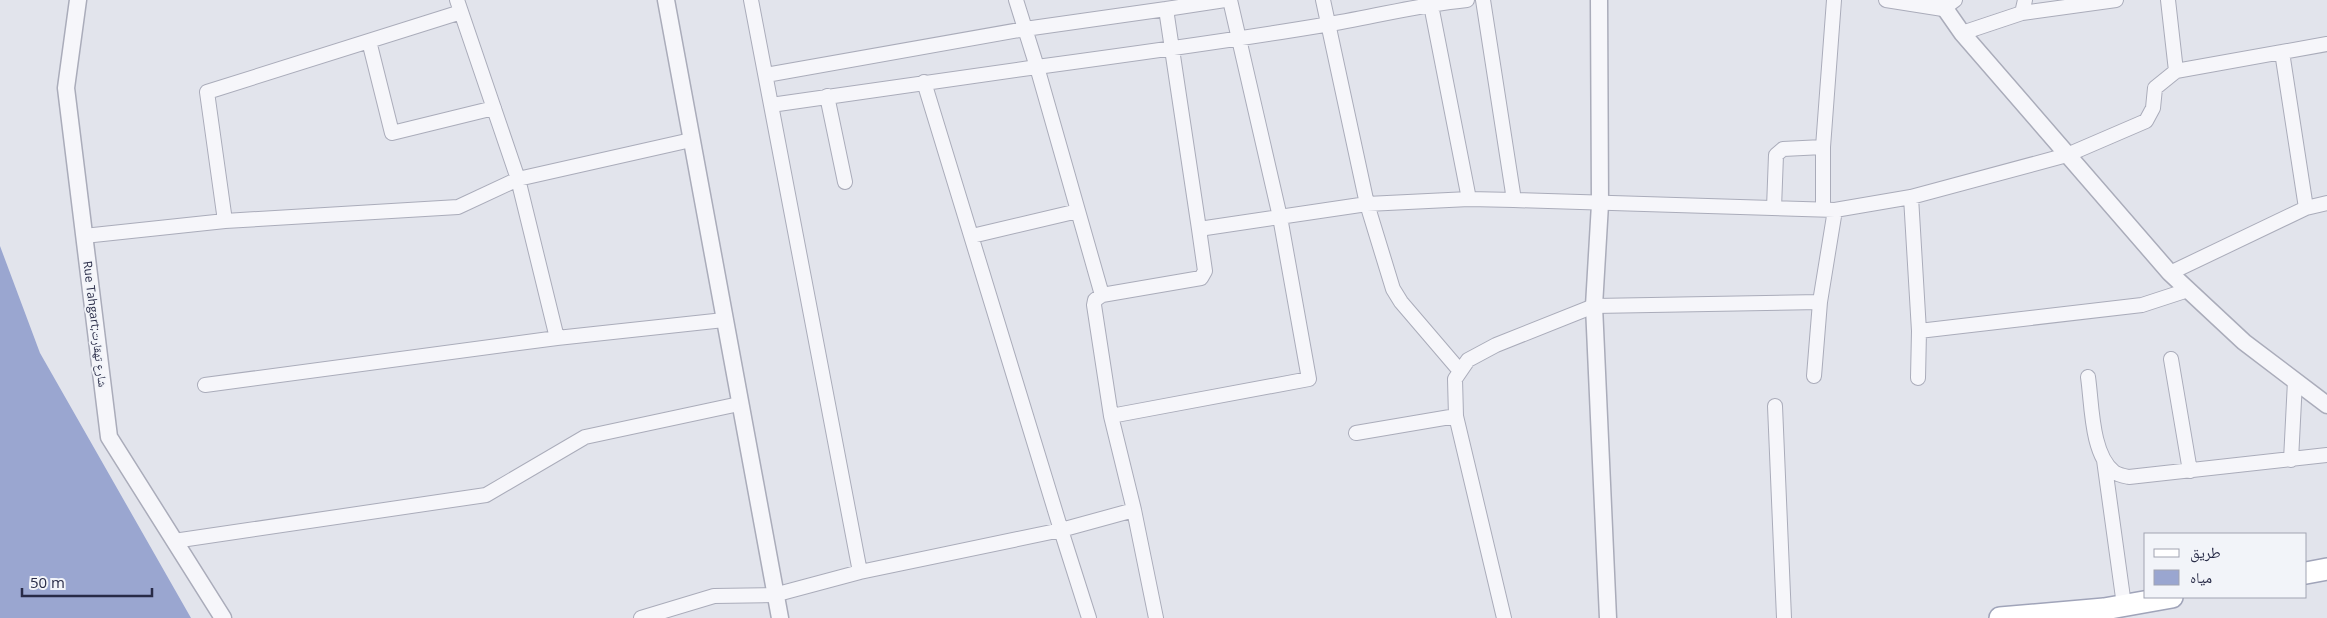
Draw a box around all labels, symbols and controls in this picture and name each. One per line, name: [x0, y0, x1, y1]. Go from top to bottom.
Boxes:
street label: Rue Tahgart;شارع تهقارت: [79, 260, 112, 388]
legend: [2144, 533, 2307, 598]
text: طريق: [2190, 542, 2221, 563]
scale bar: [22, 566, 152, 598]
text: مياه: [2190, 567, 2212, 587]
text: 50 m: [30, 572, 65, 592]

